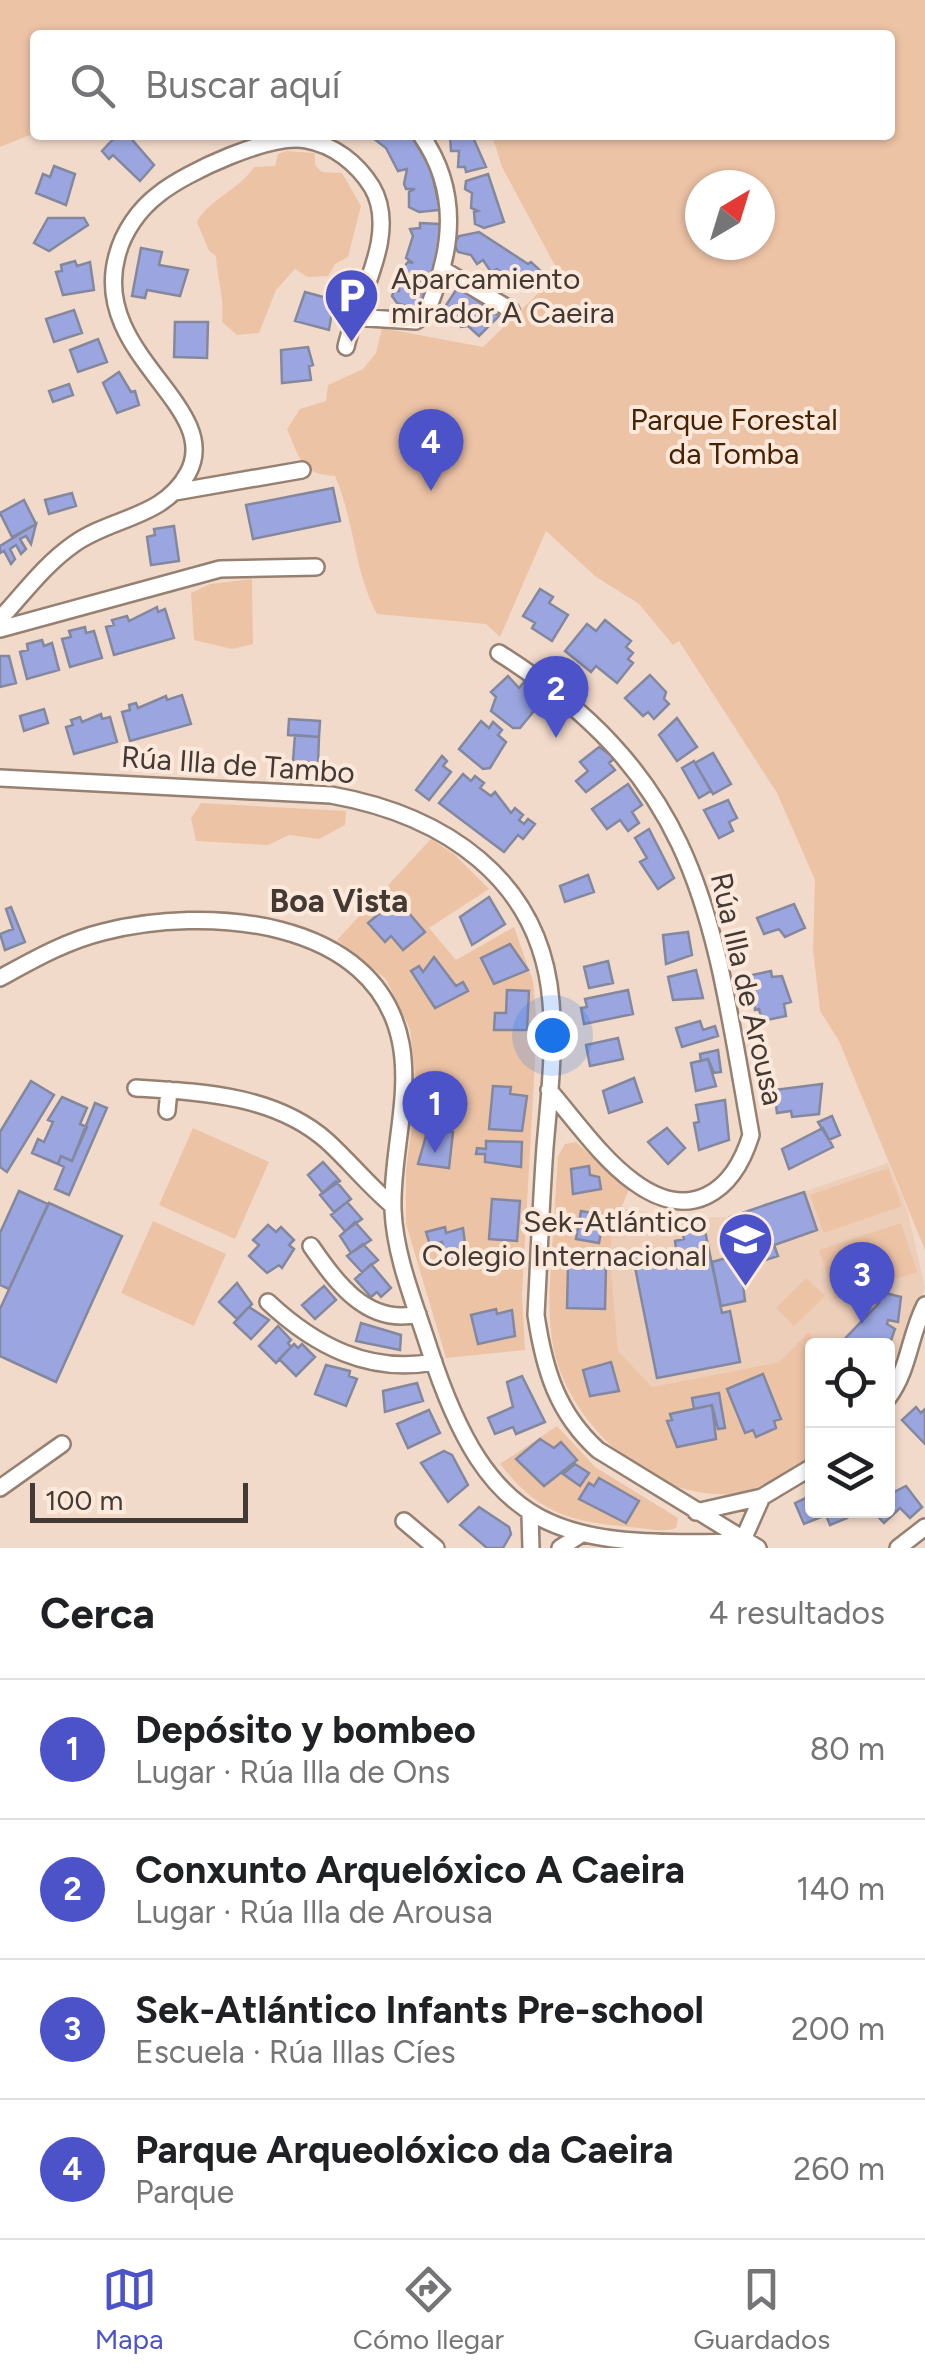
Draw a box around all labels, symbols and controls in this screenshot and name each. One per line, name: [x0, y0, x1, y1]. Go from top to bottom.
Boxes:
search box: [30, 30, 895, 140]
icon: search: [65, 58, 120, 113]
text: Buscar aquí: [145, 62, 341, 108]
north arrow: [685, 170, 775, 260]
place label: Aparcamiento mirador A Caeira: [391, 260, 615, 331]
parking icon: Aparcamiento mirador A Caeira: [322, 266, 382, 345]
park label: Parque Forestal da Tomba: [630, 401, 838, 472]
pin: 4: [398, 408, 464, 491]
pin: 2: [524, 656, 588, 738]
street label: Rúa Illa de Tambo: [120, 738, 356, 791]
street label: Rúa Illa de Arousa: [703, 869, 792, 1109]
district label: Boa Vista: [270, 882, 408, 920]
your location: [527, 1010, 578, 1061]
pin: 1: [402, 1070, 468, 1153]
place label: Sek-Atlántico Colegio Internacional: [422, 1203, 707, 1274]
school or university icon: Sek-Atlántico Colegio Internacional: [716, 1209, 776, 1288]
pin: 3: [830, 1242, 894, 1324]
map controls: [805, 1338, 895, 1518]
button: locate: [805, 1338, 895, 1428]
button: layers: [805, 1428, 895, 1518]
scale bar: [30, 1478, 248, 1522]
text: 100 m: [45, 1483, 123, 1517]
text: Cerca: [40, 1588, 155, 1639]
text: 4 resultados: [709, 1594, 885, 1632]
text: Depósito y bombeo: [135, 1707, 476, 1753]
text: 1: [66, 1730, 79, 1768]
text: 80 m: [810, 1730, 885, 1768]
text: Lugar · Rúa Illa de Ons: [135, 1753, 450, 1791]
text: Conxunto Arquelóxico A Caeira: [135, 1847, 685, 1893]
text: 2: [63, 1870, 82, 1908]
text: 140 m: [796, 1870, 885, 1908]
text: Lugar · Rúa Illa de Arousa: [135, 1893, 493, 1931]
text: Sek-Atlántico Infants Pre-school: [135, 1987, 704, 2033]
text: 3: [64, 2010, 81, 2048]
text: 200 m: [791, 2010, 885, 2048]
text: Escuela · Rúa Illas Cíes: [135, 2033, 456, 2071]
text: Parque Arqueolóxico da Caeira: [135, 2127, 673, 2173]
text: 4: [62, 2150, 83, 2188]
text: 260 m: [793, 2150, 885, 2188]
text: Parque: [135, 2173, 234, 2211]
tab: Mapa: [95, 2262, 163, 2356]
tab: Cómo llegar: [353, 2262, 504, 2356]
tab: Guardados: [693, 2262, 830, 2356]

